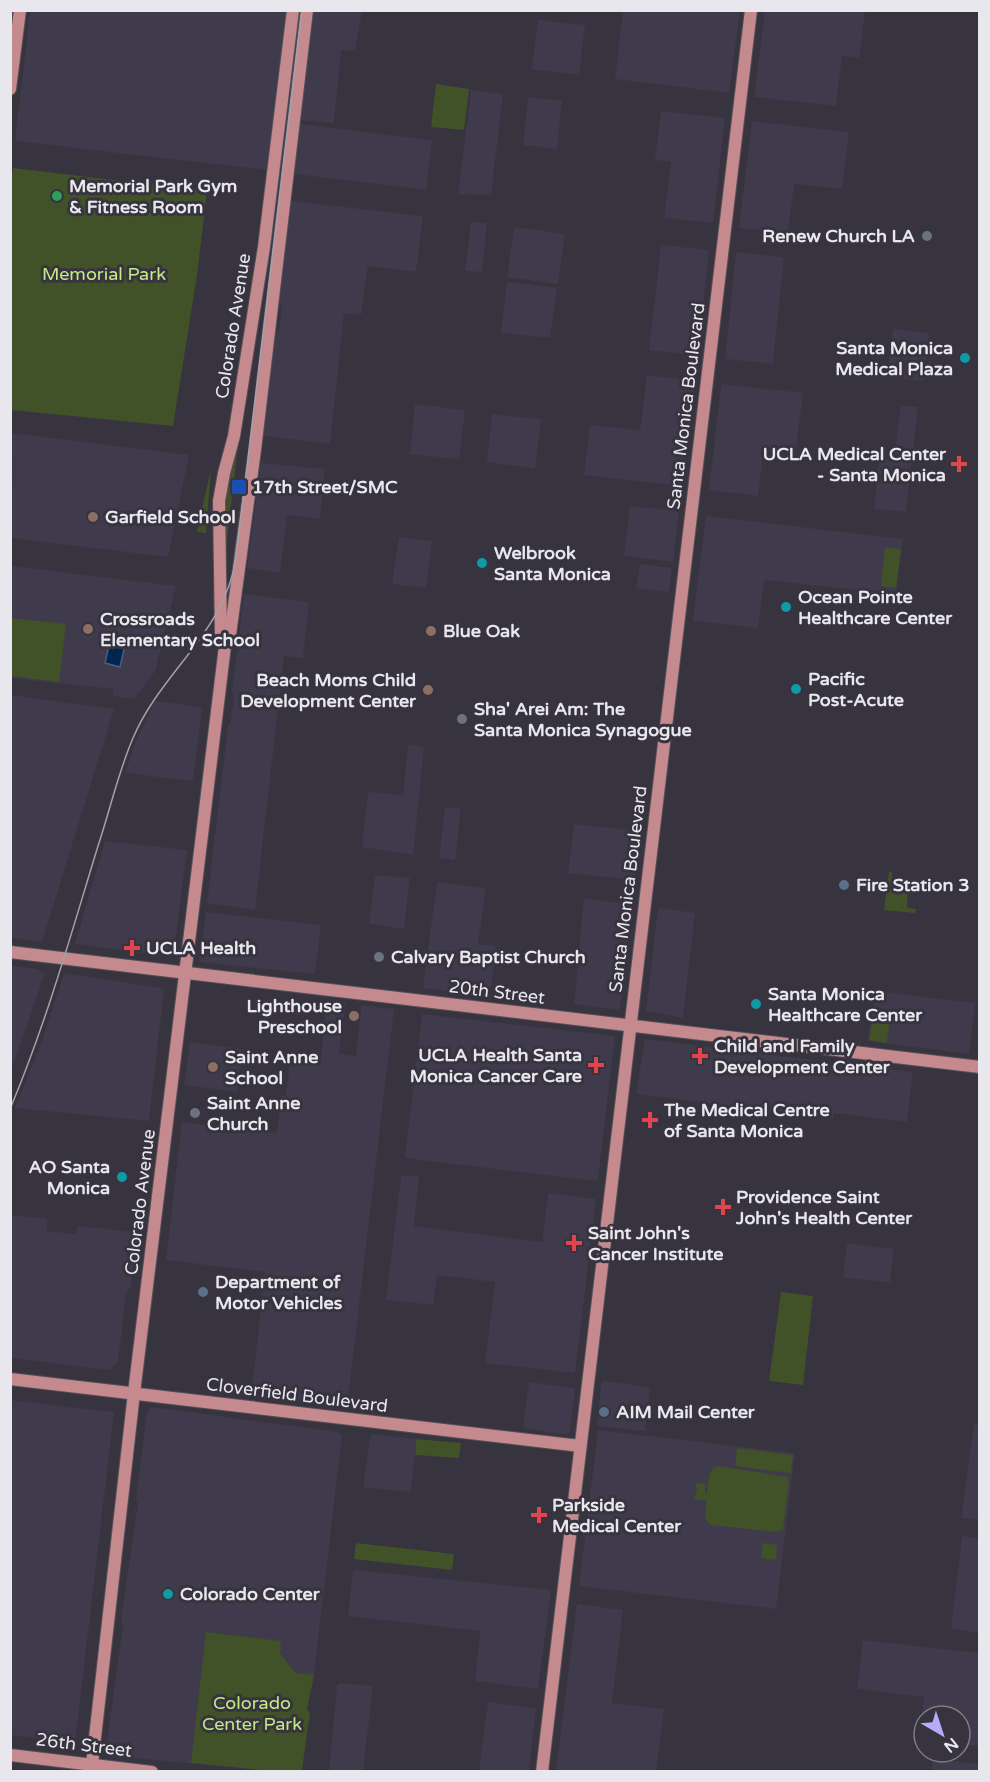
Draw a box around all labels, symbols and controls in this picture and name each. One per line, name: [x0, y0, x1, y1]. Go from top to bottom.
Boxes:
place label: Memorial Park Gym & Fitness Room: [69, 175, 237, 218]
marker: Memorial Park Gym & Fitness Room: [50, 189, 64, 203]
place label: Renew Church LA: [762, 225, 915, 247]
marker: Renew Church LA: [920, 229, 934, 243]
street label: Colorado Avenue: [211, 252, 255, 400]
park label: Memorial Park: [42, 263, 166, 285]
street label: Santa Monica Boulevard: [662, 301, 710, 511]
place label: Santa Monica Medical Plaza: [835, 337, 953, 380]
marker: Santa Monica Medical Plaza: [958, 351, 972, 365]
place label: UCLA Medical Center - Santa Monica: [763, 443, 947, 486]
marker: UCLA Medical Center - Santa Monica: [950, 455, 968, 473]
place label: 17th Street/SMC: [252, 476, 398, 498]
marker: 17th Street/SMC: [230, 478, 248, 496]
place label: Garfield School: [105, 506, 236, 528]
marker: Garfield School: [86, 510, 100, 524]
place label: Welbrook Santa Monica: [494, 542, 611, 585]
marker: Welbrook Santa Monica: [475, 556, 489, 570]
place label: Ocean Pointe Healthcare Center: [798, 586, 953, 629]
marker: Ocean Pointe Healthcare Center: [779, 600, 793, 614]
place label: Crossroads Elementary School: [100, 608, 260, 651]
place label: Blue Oak: [443, 620, 520, 642]
marker: Crossroads Elementary School: [81, 622, 95, 636]
marker: Blue Oak: [424, 624, 438, 638]
place label: Pacific Post-Acute: [808, 668, 904, 711]
place label: Beach Moms Child Development Center: [240, 669, 417, 712]
marker: Pacific Post-Acute: [789, 682, 803, 696]
marker: Beach Moms Child Development Center: [421, 683, 435, 697]
place label: Sha' Arei Am: The Santa Monica Synagogue: [474, 698, 692, 741]
marker: Sha' Arei Am: The Santa Monica Synagogue: [455, 712, 469, 726]
street label: Santa Monica Boulevard: [604, 784, 652, 994]
place label: Fire Station 3: [856, 874, 969, 896]
marker: Fire Station 3: [837, 878, 851, 892]
place label: UCLA Health: [146, 937, 256, 959]
marker: UCLA Health: [123, 939, 141, 957]
place label: Calvary Baptist Church: [391, 946, 586, 968]
marker: Calvary Baptist Church: [372, 950, 386, 964]
street label: 20th Street: [448, 975, 546, 1009]
place label: Santa Monica Healthcare Center: [768, 983, 923, 1026]
place label: Lighthouse Preschool: [246, 995, 342, 1038]
marker: Santa Monica Healthcare Center: [749, 997, 763, 1011]
marker: Lighthouse Preschool: [347, 1009, 361, 1023]
place label: Child and Family Development Center: [714, 1035, 891, 1078]
place label: UCLA Health Santa Monica Cancer Care: [410, 1044, 582, 1087]
place label: Saint Anne School: [225, 1046, 318, 1089]
marker: Child and Family Development Center: [691, 1047, 709, 1065]
marker: UCLA Health Santa Monica Cancer Care: [587, 1056, 605, 1074]
marker: Saint Anne School: [206, 1060, 220, 1074]
place label: Saint Anne Church: [207, 1092, 300, 1135]
place label: The Medical Centre of Santa Monica: [663, 1099, 830, 1142]
marker: Saint Anne Church: [188, 1106, 202, 1120]
marker: The Medical Centre of Santa Monica: [641, 1111, 659, 1129]
street label: Colorado Avenue: [120, 1128, 160, 1276]
place label: AO Santa Monica: [29, 1156, 110, 1199]
marker: AO Santa Monica: [115, 1170, 129, 1184]
place label: Providence Saint John's Health Center: [735, 1186, 913, 1229]
marker: Providence Saint John's Health Center: [714, 1198, 732, 1216]
place label: Saint John's Cancer Institute: [588, 1222, 724, 1265]
marker: Saint John's Cancer Institute: [565, 1234, 583, 1252]
place label: Department of Motor Vehicles: [215, 1271, 343, 1314]
marker: Department of Motor Vehicles: [196, 1285, 210, 1299]
street label: Cloverfield Boulevard: [205, 1373, 389, 1417]
place label: AIM Mail Center: [616, 1401, 756, 1423]
marker: AIM Mail Center: [597, 1405, 611, 1419]
place label: Parkside Medical Center: [552, 1494, 682, 1537]
marker: Parkside Medical Center: [530, 1506, 548, 1524]
place label: Colorado Center: [180, 1583, 321, 1605]
marker: Colorado Center: [161, 1587, 175, 1601]
park label: Colorado Center Park: [202, 1692, 302, 1735]
north arrow: [912, 1704, 972, 1764]
street label: 26th Street: [35, 1728, 133, 1762]
text: N: [940, 1733, 962, 1757]

